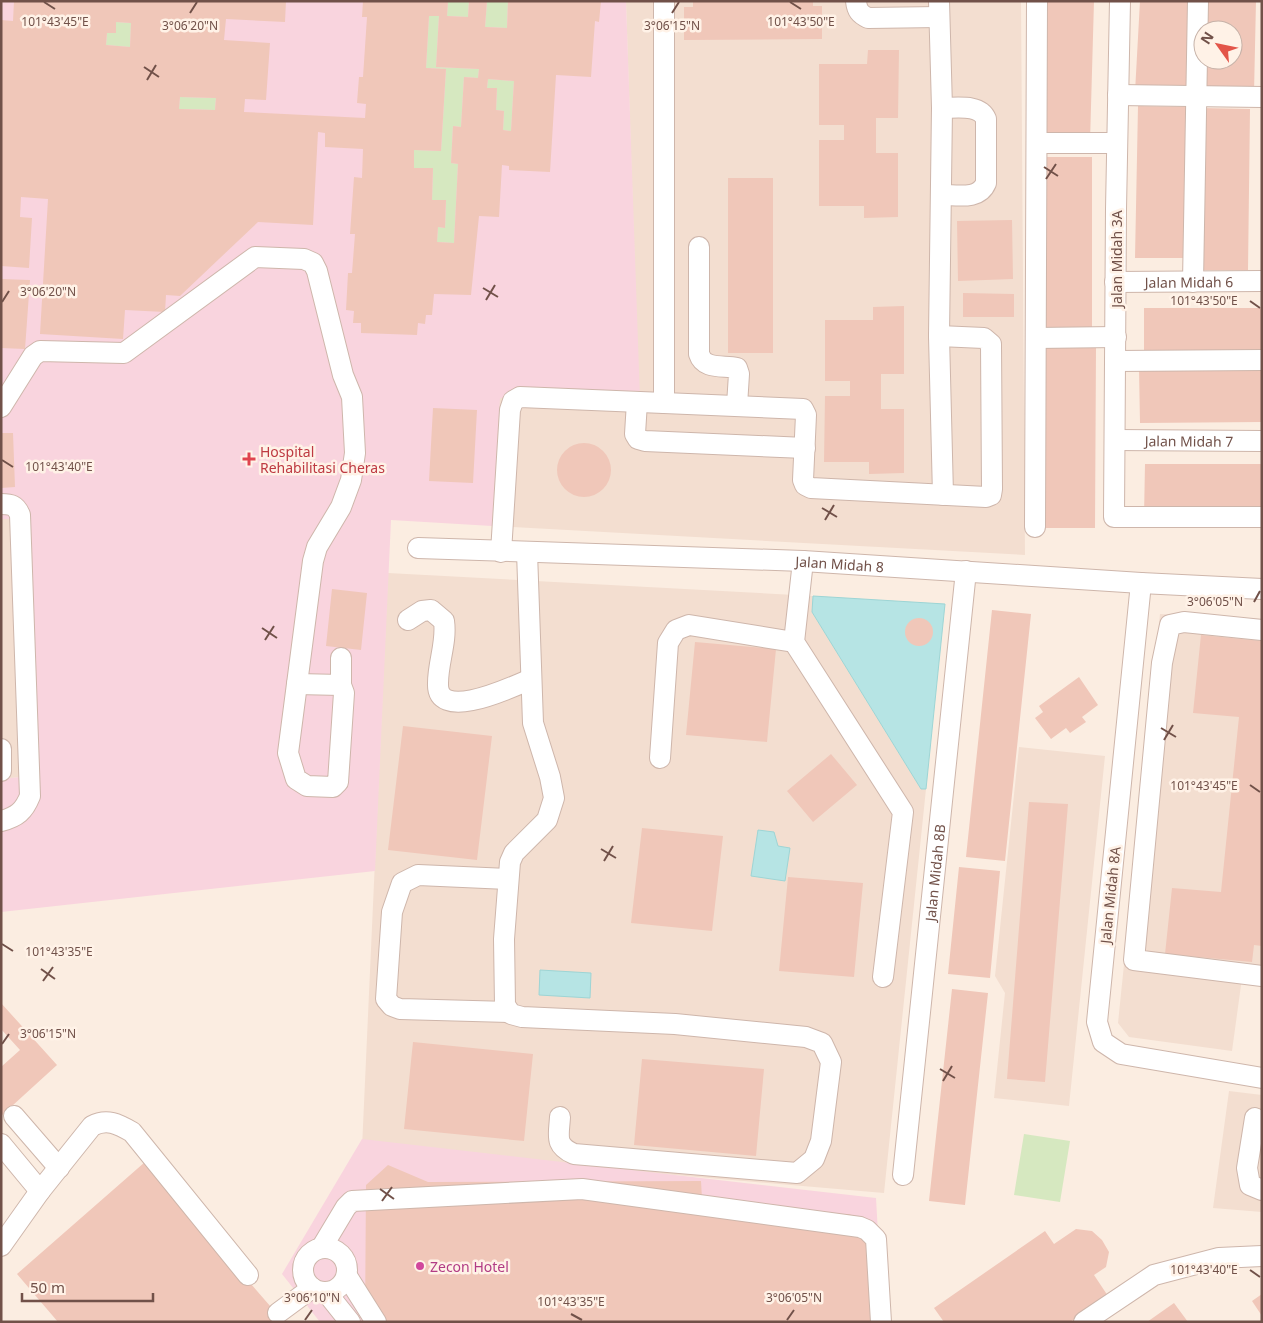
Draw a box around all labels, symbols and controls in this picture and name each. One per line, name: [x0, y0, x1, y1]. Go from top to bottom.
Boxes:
text: 101°43'45"E: [21, 13, 89, 30]
text: 101°43'50"E: [767, 13, 835, 30]
text: 3°06'20"N: [162, 17, 218, 34]
text: 3°06'15"N: [644, 17, 700, 34]
north arrow: [1193, 20, 1243, 70]
text: N: [1196, 28, 1218, 48]
street label: Jalan Midah 3A: [1107, 210, 1126, 310]
street label: Jalan Midah 6: [1143, 272, 1233, 291]
text: 3°06'20"N: [20, 283, 76, 300]
text: 101°43'50"E: [1170, 292, 1238, 309]
street label: Jalan Midah 7: [1143, 431, 1233, 450]
place label: Hospital Rehabilitasi Cheras: [260, 442, 385, 477]
marker: Hospital Rehabilitasi Cheras: [242, 452, 256, 466]
text: 101°43'40"E: [25, 458, 93, 475]
street label: Jalan Midah 8: [793, 551, 885, 576]
text: 3°06'05"N: [1187, 593, 1243, 610]
text: 101°43'45"E: [1170, 777, 1238, 794]
street label: Jalan Midah 8B: [920, 823, 949, 924]
street label: Jalan Midah 8A: [1095, 846, 1125, 946]
text: 101°43'35"E: [25, 943, 93, 960]
text: 3°06'15"N: [20, 1025, 76, 1042]
place label: Zecon Hotel: [430, 1257, 509, 1276]
marker: Zecon Hotel: [414, 1260, 426, 1272]
text: 101°43'40"E: [1170, 1261, 1238, 1278]
scale bar: [22, 1270, 154, 1302]
text: 50 m: [30, 1277, 65, 1297]
text: 3°06'10"N: [284, 1289, 340, 1306]
text: 3°06'05"N: [766, 1289, 822, 1306]
text: 101°43'35"E: [537, 1293, 605, 1310]

